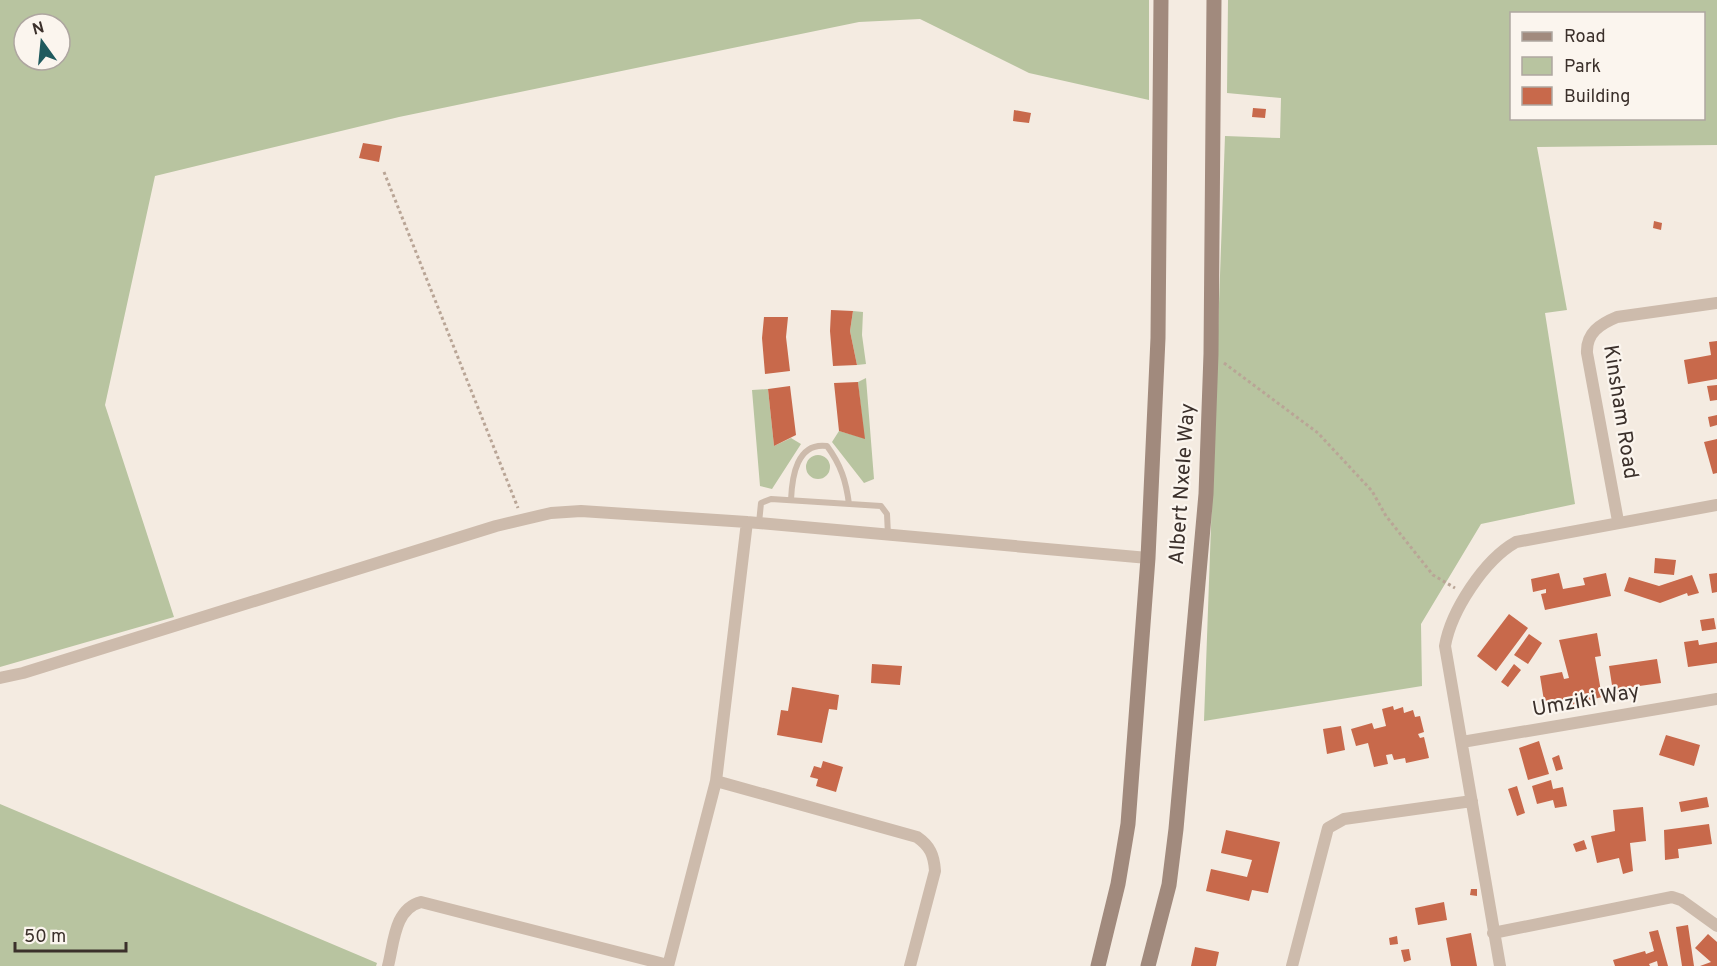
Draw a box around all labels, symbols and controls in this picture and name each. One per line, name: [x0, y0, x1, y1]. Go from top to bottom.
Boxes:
north arrow: [12, 12, 72, 72]
legend: [1510, 12, 1705, 120]
text: N: [30, 18, 47, 41]
text: Road: [1564, 26, 1606, 49]
text: Park: [1564, 56, 1601, 79]
text: Building: [1564, 86, 1630, 109]
street label: Kinsham Road: [1596, 343, 1644, 481]
street label: Albert Nxele Way: [1164, 402, 1202, 566]
street label: Umziki Way: [1530, 678, 1642, 724]
scale bar: [15, 915, 126, 953]
text: 50 m: [24, 926, 66, 949]

